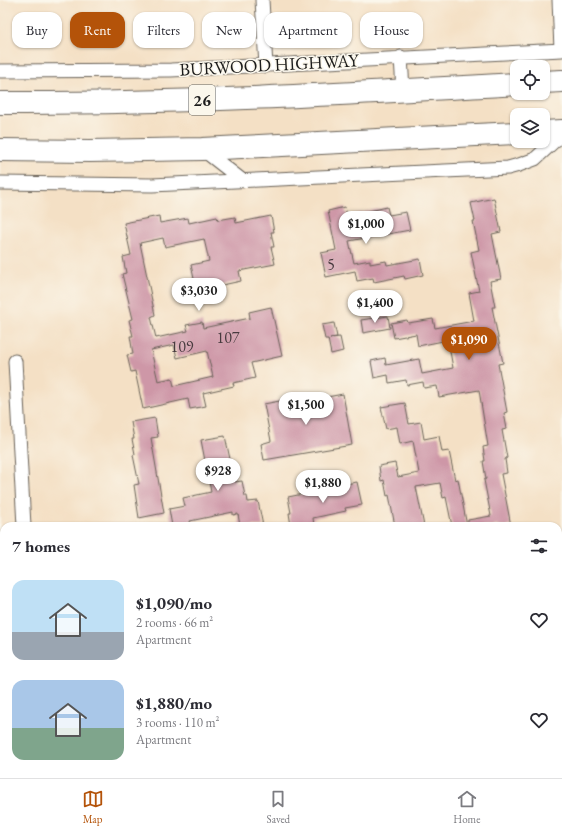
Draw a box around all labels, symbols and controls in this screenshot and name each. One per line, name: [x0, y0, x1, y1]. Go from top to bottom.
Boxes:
chip: Buy: [12, 12, 62, 48]
chip: Rent: [70, 12, 125, 48]
chip: Filters: [133, 12, 194, 48]
chip: New: [202, 12, 256, 48]
chip: Apartment: [264, 12, 352, 48]
chip: House: [360, 12, 423, 48]
street label: BURWOOD HIGHWAY: [179, 48, 361, 81]
map controls: [510, 60, 550, 148]
button: locate: [510, 60, 550, 100]
road number: 26: [189, 85, 215, 115]
button: layers: [510, 108, 550, 148]
pin: $1,000: [333, 211, 399, 245]
text: $1,000: [348, 215, 384, 232]
house number: 5: [327, 254, 335, 275]
pin: $3,030: [166, 278, 232, 312]
text: $3,030: [181, 282, 217, 299]
pin: $1,400: [342, 290, 408, 324]
text: $1,400: [357, 294, 393, 311]
house number: 107: [216, 327, 240, 348]
pin: $1,090: [436, 327, 502, 361]
text: $1,090: [451, 331, 487, 348]
house number: 109: [170, 336, 194, 357]
pin: $1,500: [273, 392, 339, 426]
text: $1,500: [288, 396, 324, 413]
pin: $928: [194, 458, 242, 492]
text: $928: [205, 462, 231, 479]
pin: $1,880: [290, 470, 356, 504]
text: $1,880: [305, 474, 341, 491]
text: 7 homes: [12, 535, 70, 557]
icon: filters: [528, 535, 550, 557]
text: $1,090/mo: [136, 592, 212, 614]
icon: home: [44, 596, 92, 644]
icon: heart: [528, 609, 550, 631]
text: 2 rooms · 66 m²: [136, 614, 213, 631]
text: Apartment: [136, 631, 191, 648]
text: $1,880/mo: [136, 692, 212, 714]
icon: home: [44, 696, 92, 744]
icon: heart: [528, 709, 550, 731]
text: 3 rooms · 110 m²: [136, 714, 220, 731]
text: Apartment: [136, 731, 191, 748]
tab: Map: [82, 788, 104, 826]
tab: Saved: [267, 788, 290, 826]
tab: Home: [453, 788, 480, 826]

